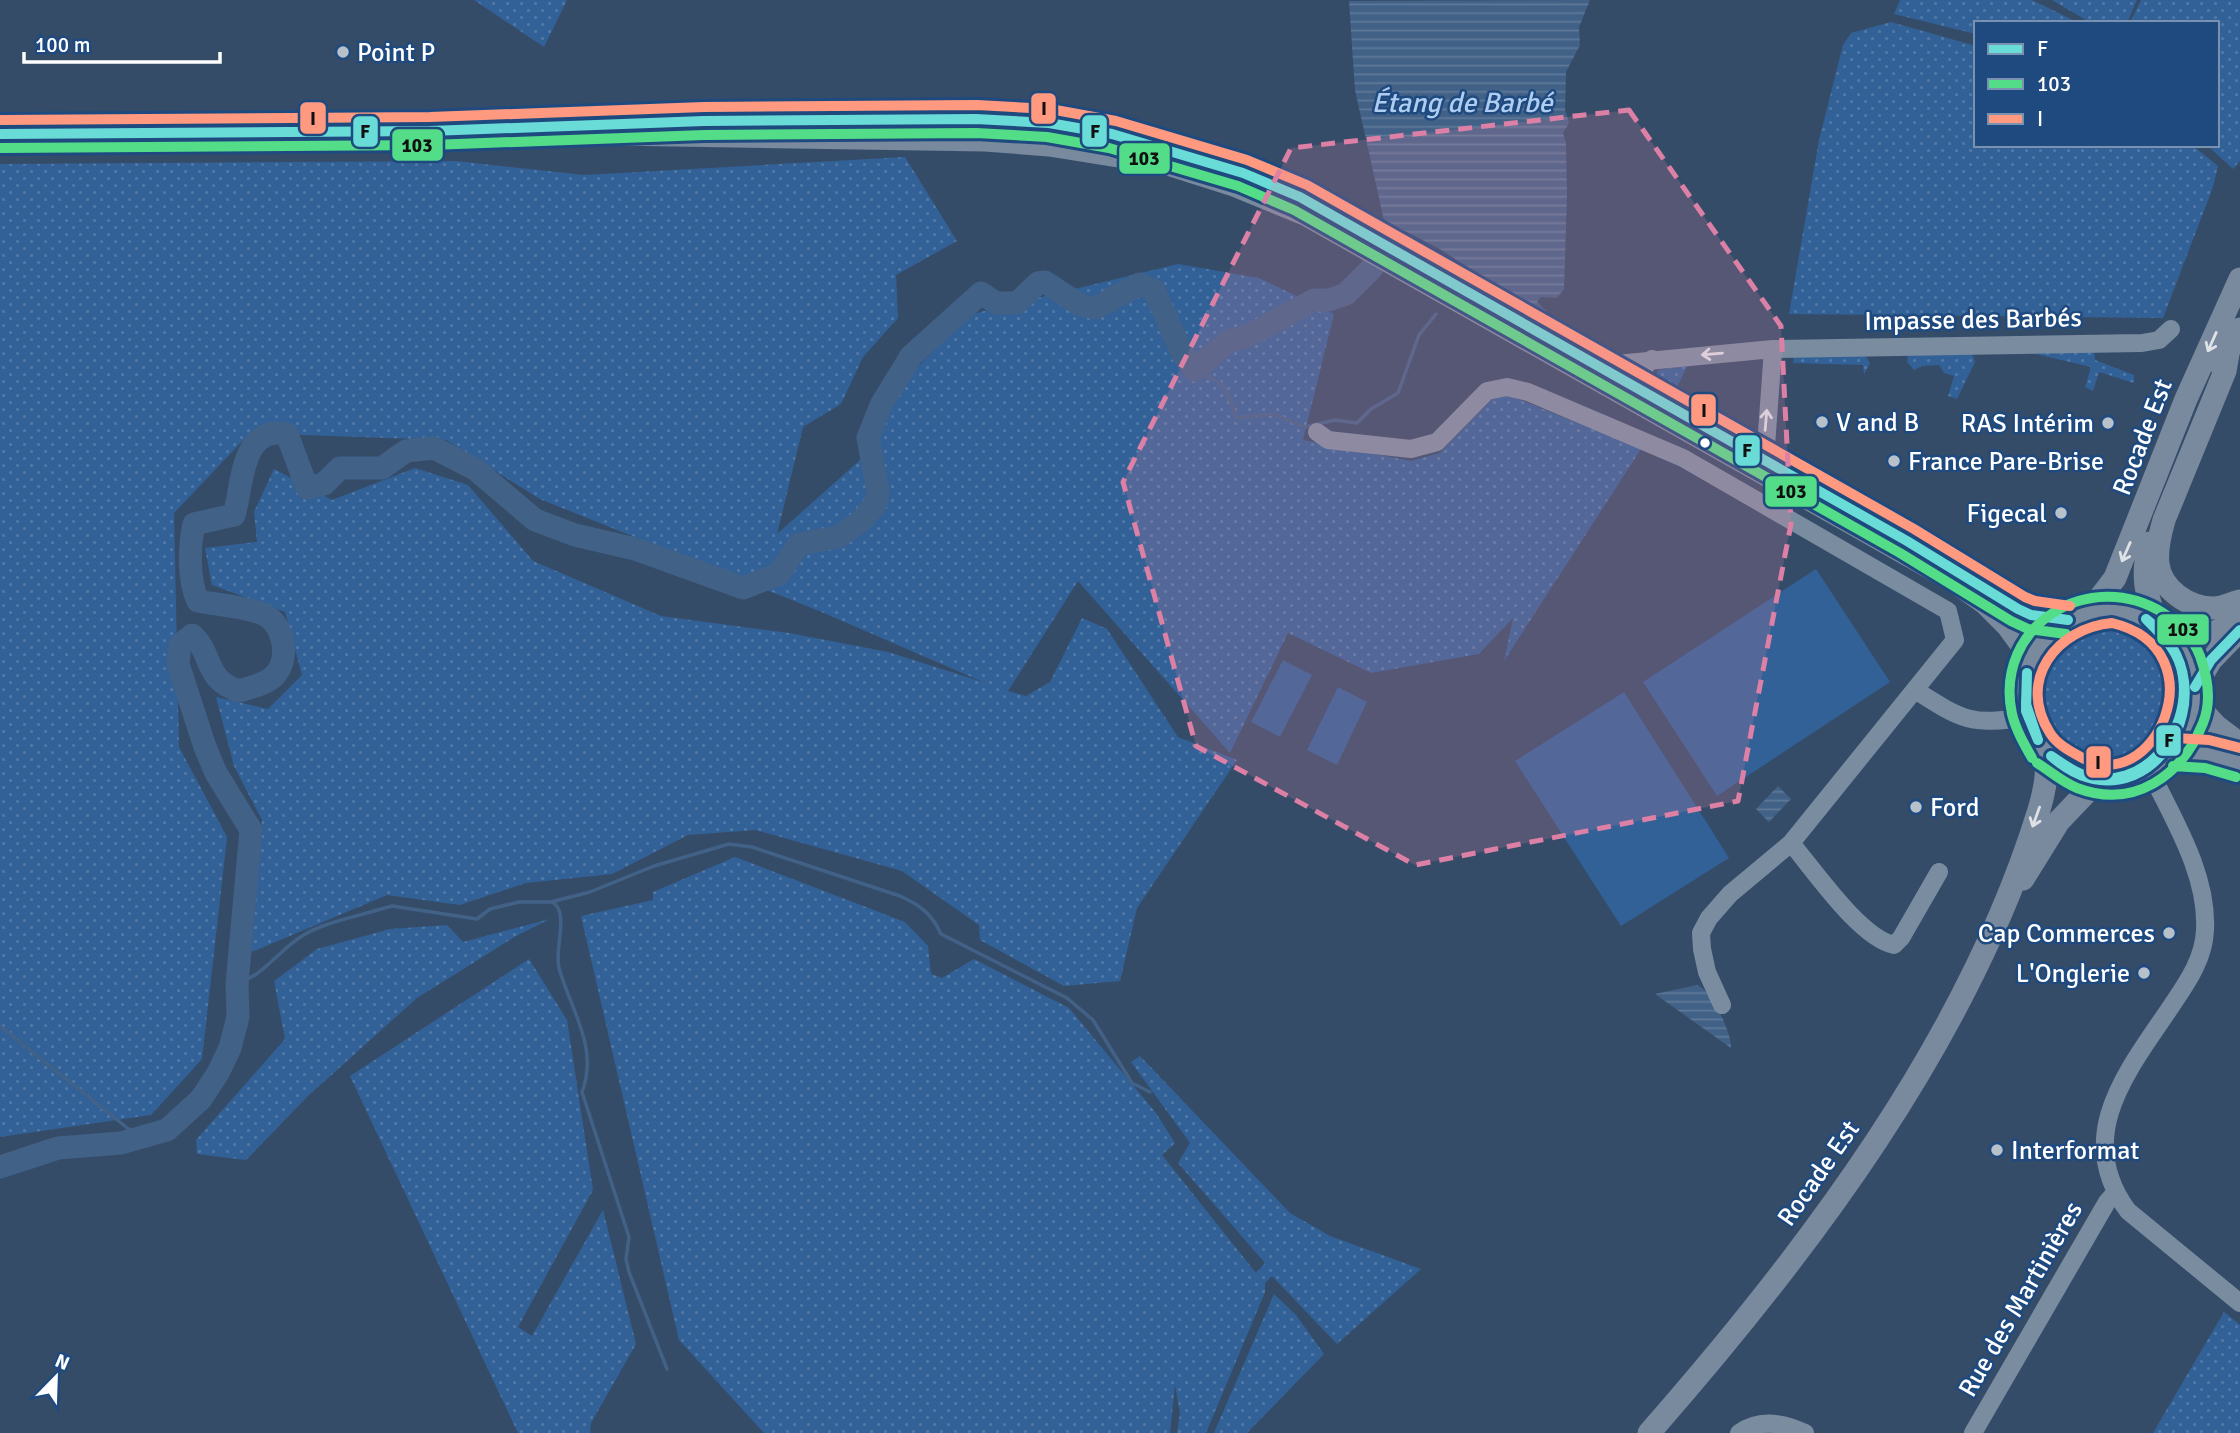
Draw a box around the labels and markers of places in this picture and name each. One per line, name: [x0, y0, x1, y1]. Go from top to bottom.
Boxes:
place label: Point P: [357, 37, 435, 69]
marker: Point P: [335, 44, 351, 60]
place label: V and B: [1836, 407, 1919, 439]
place label: RAS Intérim: [1961, 408, 2094, 440]
marker: V and B: [1814, 414, 1830, 430]
marker: RAS Intérim: [2100, 415, 2116, 431]
unlabelled marker: [1698, 436, 1712, 450]
place label: France Pare-Brise: [1908, 446, 2104, 478]
marker: France Pare-Brise: [1886, 453, 1902, 469]
place label: Figecal: [1967, 498, 2047, 530]
marker: Figecal: [2053, 505, 2069, 521]
place label: Ford: [1930, 792, 1979, 824]
marker: Ford: [1908, 799, 1924, 815]
place label: Cap Commerces: [1978, 918, 2155, 950]
marker: Cap Commerces: [2161, 925, 2177, 941]
place label: L'Onglerie: [2016, 958, 2130, 990]
marker: L'Onglerie: [2136, 965, 2152, 981]
place label: Interformat: [2011, 1135, 2139, 1167]
marker: Interformat: [1989, 1142, 2005, 1158]

